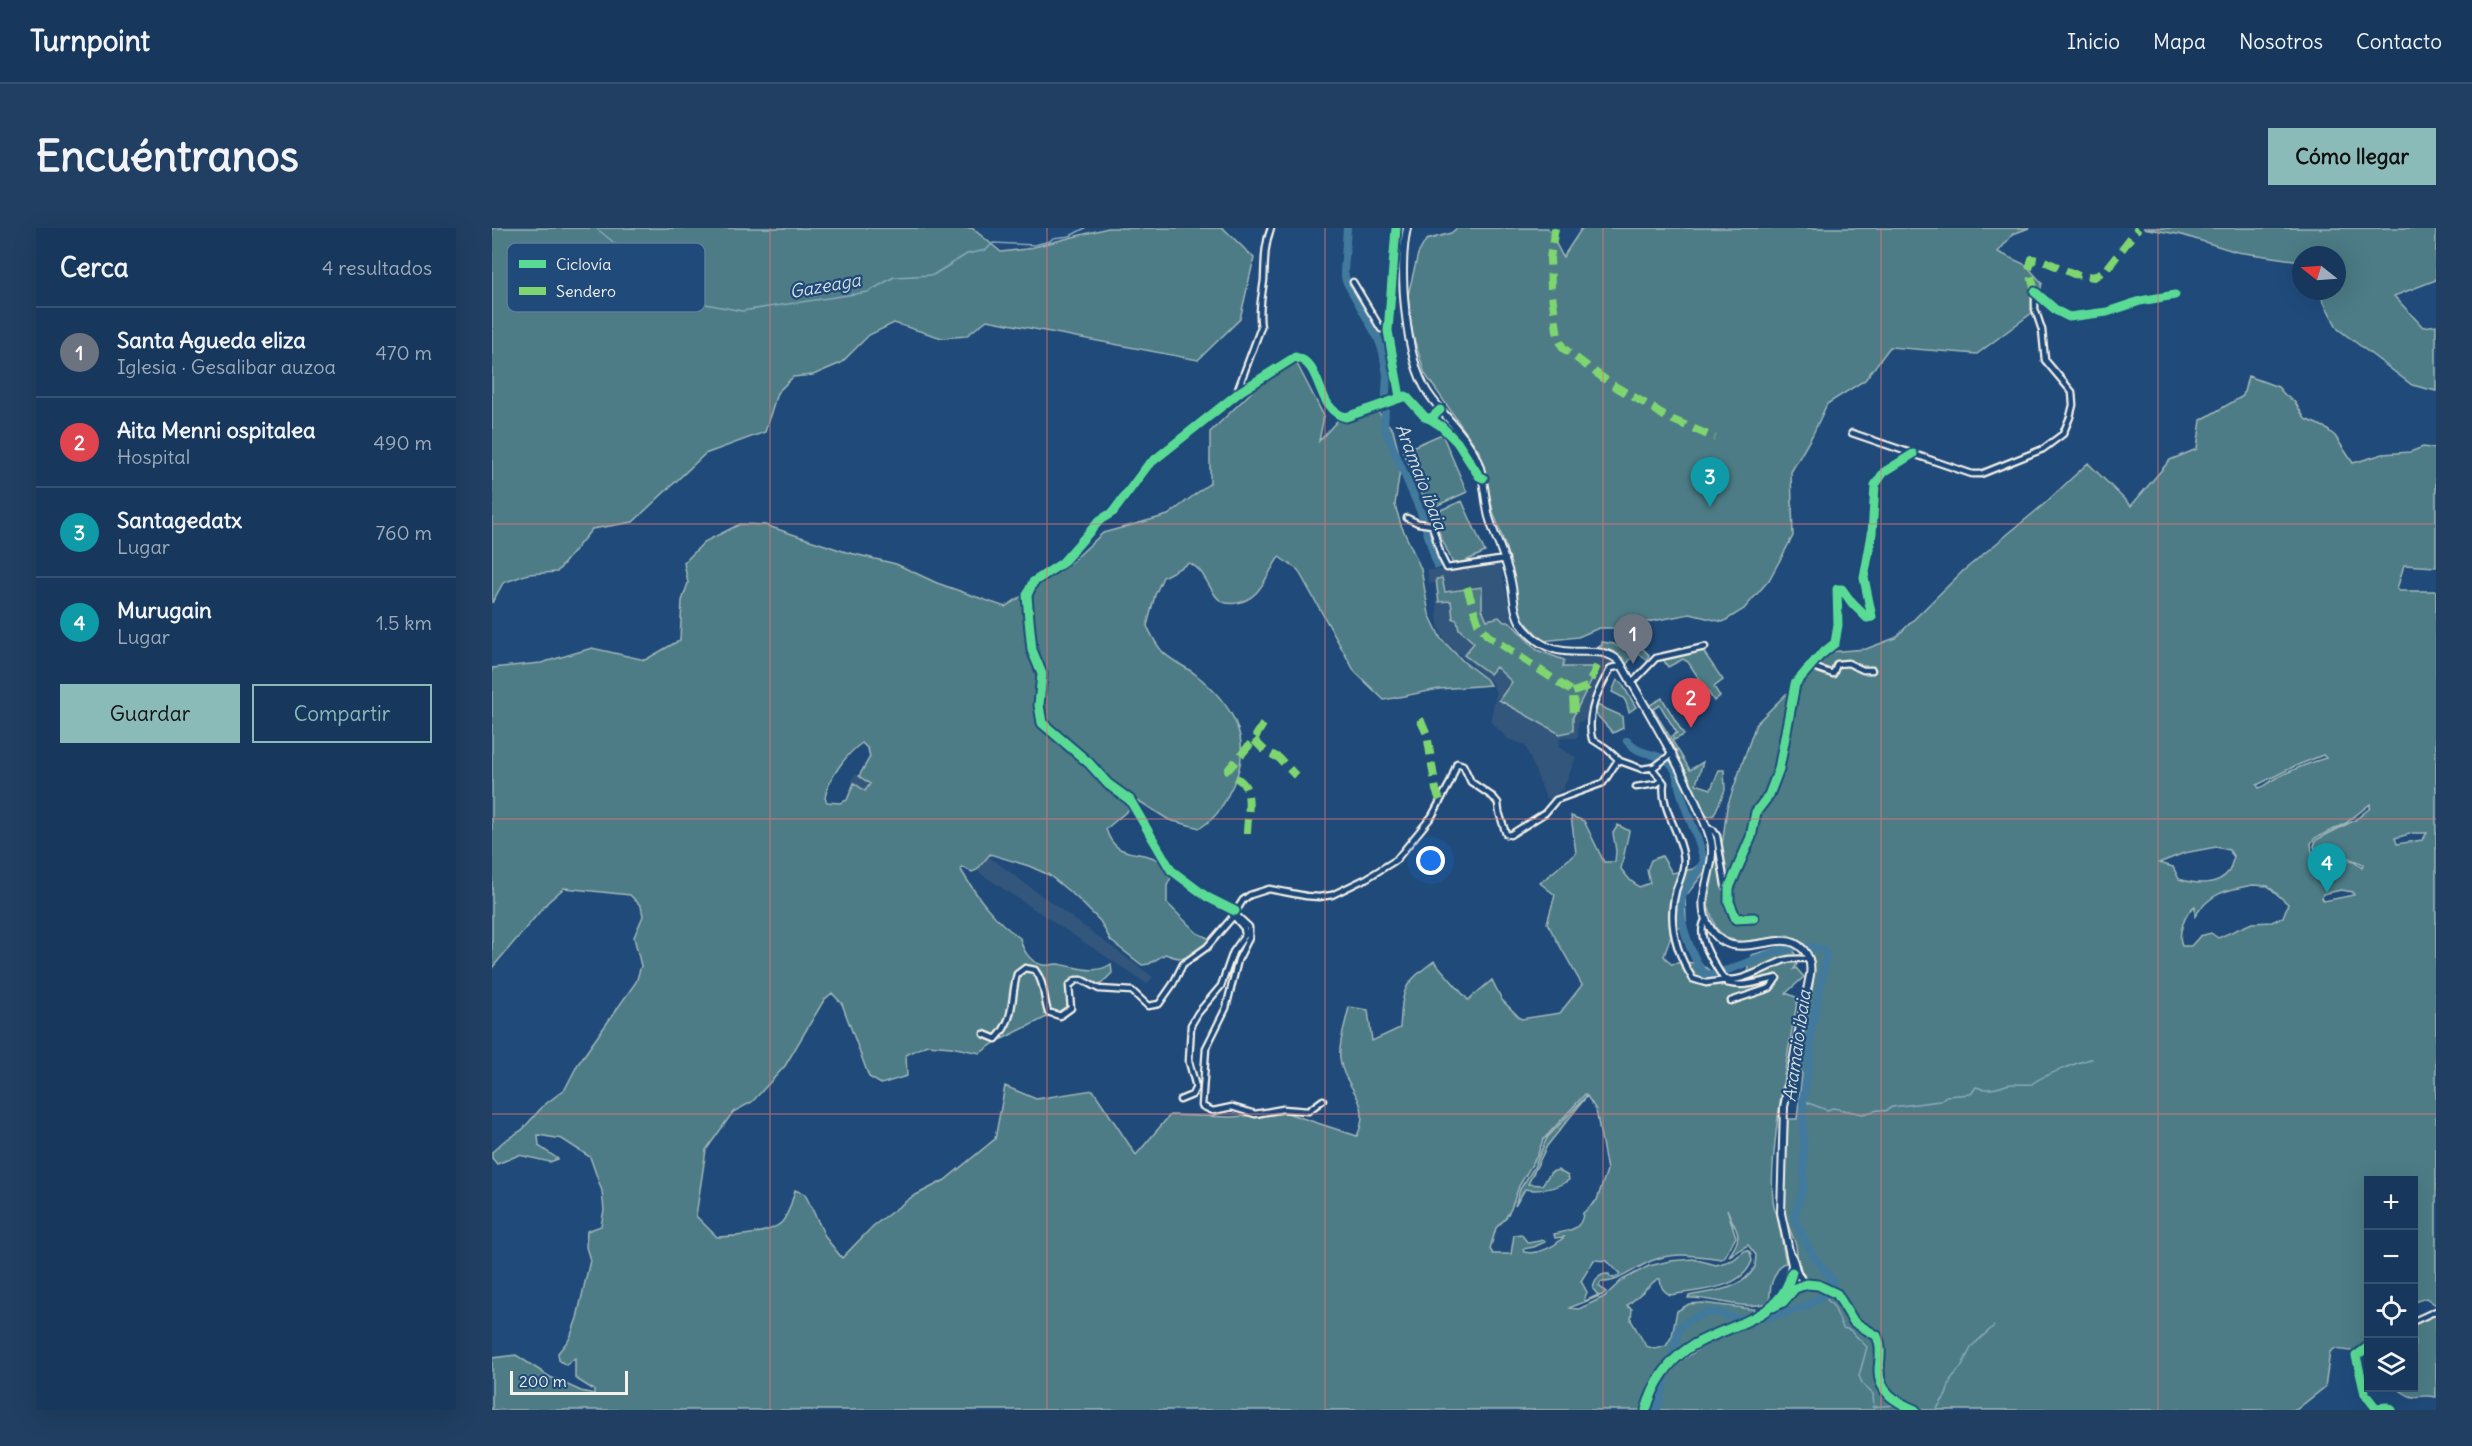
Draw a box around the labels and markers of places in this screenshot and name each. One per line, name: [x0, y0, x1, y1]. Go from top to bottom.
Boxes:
pin: 3: [1690, 458, 1730, 507]
pin: 1: [1614, 614, 1652, 664]
pin: 2: [1672, 678, 1710, 728]
pin: 4: [2308, 844, 2346, 893]

